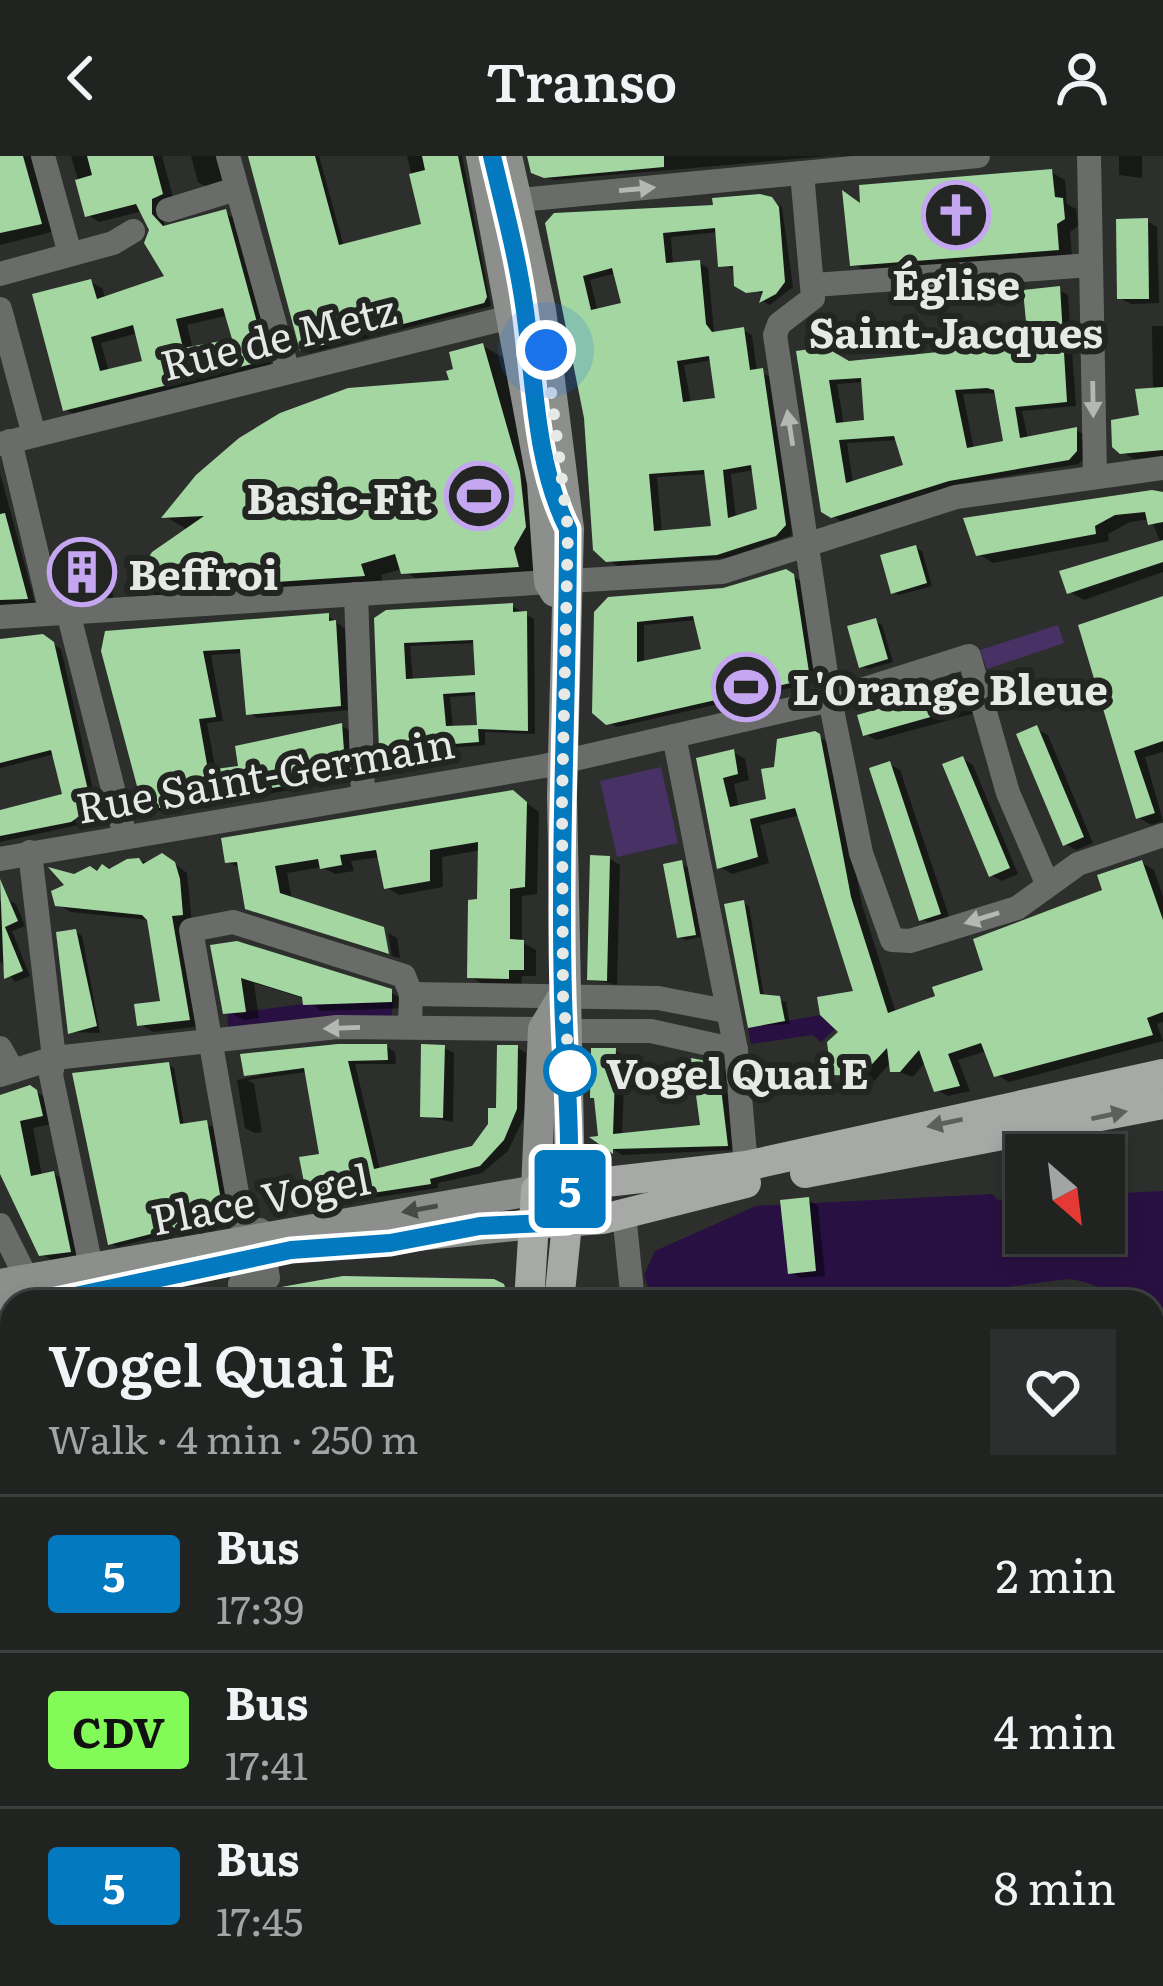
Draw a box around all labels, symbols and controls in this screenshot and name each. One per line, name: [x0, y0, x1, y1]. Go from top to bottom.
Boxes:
text: Transo: [486, 38, 677, 119]
icon: back: [48, 45, 114, 111]
icon: person: [1049, 45, 1115, 111]
one-way arrow: [619, 179, 656, 198]
church icon: Église Saint-Jacques: [921, 180, 991, 250]
place label: Église Saint-Jacques: [809, 251, 1103, 361]
street label: Rue de Metz: [154, 276, 402, 394]
your location: [516, 320, 576, 380]
one-way arrow: [1084, 381, 1103, 419]
one-way arrow: [780, 409, 798, 447]
sports icon: Basic-Fit: [444, 461, 514, 531]
place label: Basic-Fit: [246, 465, 433, 527]
building icon: Beffroi: [47, 537, 117, 607]
place label: Beffroi: [128, 541, 278, 603]
sports icon: L'Orange Bleue: [711, 652, 781, 722]
place label: L'Orange Bleue: [792, 656, 1108, 718]
street label: Rue Saint-Germain: [71, 709, 459, 837]
one-way arrow: [964, 910, 1000, 929]
one-way arrow: [322, 1019, 360, 1038]
place label: Vogel Quai E: [606, 1040, 869, 1102]
marker: Vogel Quai E: [545, 1046, 595, 1096]
one-way arrow: [1090, 1105, 1128, 1124]
one-way arrow: [925, 1114, 963, 1133]
north arrow: [1005, 1134, 1125, 1254]
map controls: [1005, 1134, 1125, 1254]
street label: Place Vogel: [145, 1145, 375, 1249]
line badge: 5: [531, 1150, 609, 1228]
text: 5: [559, 1158, 581, 1220]
one-way arrow: [401, 1200, 439, 1219]
text: Vogel Quai E: [48, 1320, 396, 1405]
button: heart: [990, 1329, 1116, 1455]
text: Walk · 4 min · 250 m: [48, 1408, 419, 1466]
text: Bus: [216, 1511, 300, 1578]
text: 2 min: [996, 1540, 1116, 1607]
text: 5: [103, 1543, 125, 1605]
text: 17:39: [216, 1578, 304, 1636]
text: Bus: [225, 1667, 308, 1734]
text: 4 min: [994, 1696, 1116, 1763]
text: CDV: [72, 1699, 165, 1761]
text: 17:41: [225, 1734, 308, 1792]
text: Bus: [216, 1823, 300, 1890]
text: 8 min: [994, 1852, 1116, 1919]
text: 5: [103, 1855, 125, 1917]
text: 17:45: [216, 1890, 303, 1948]

